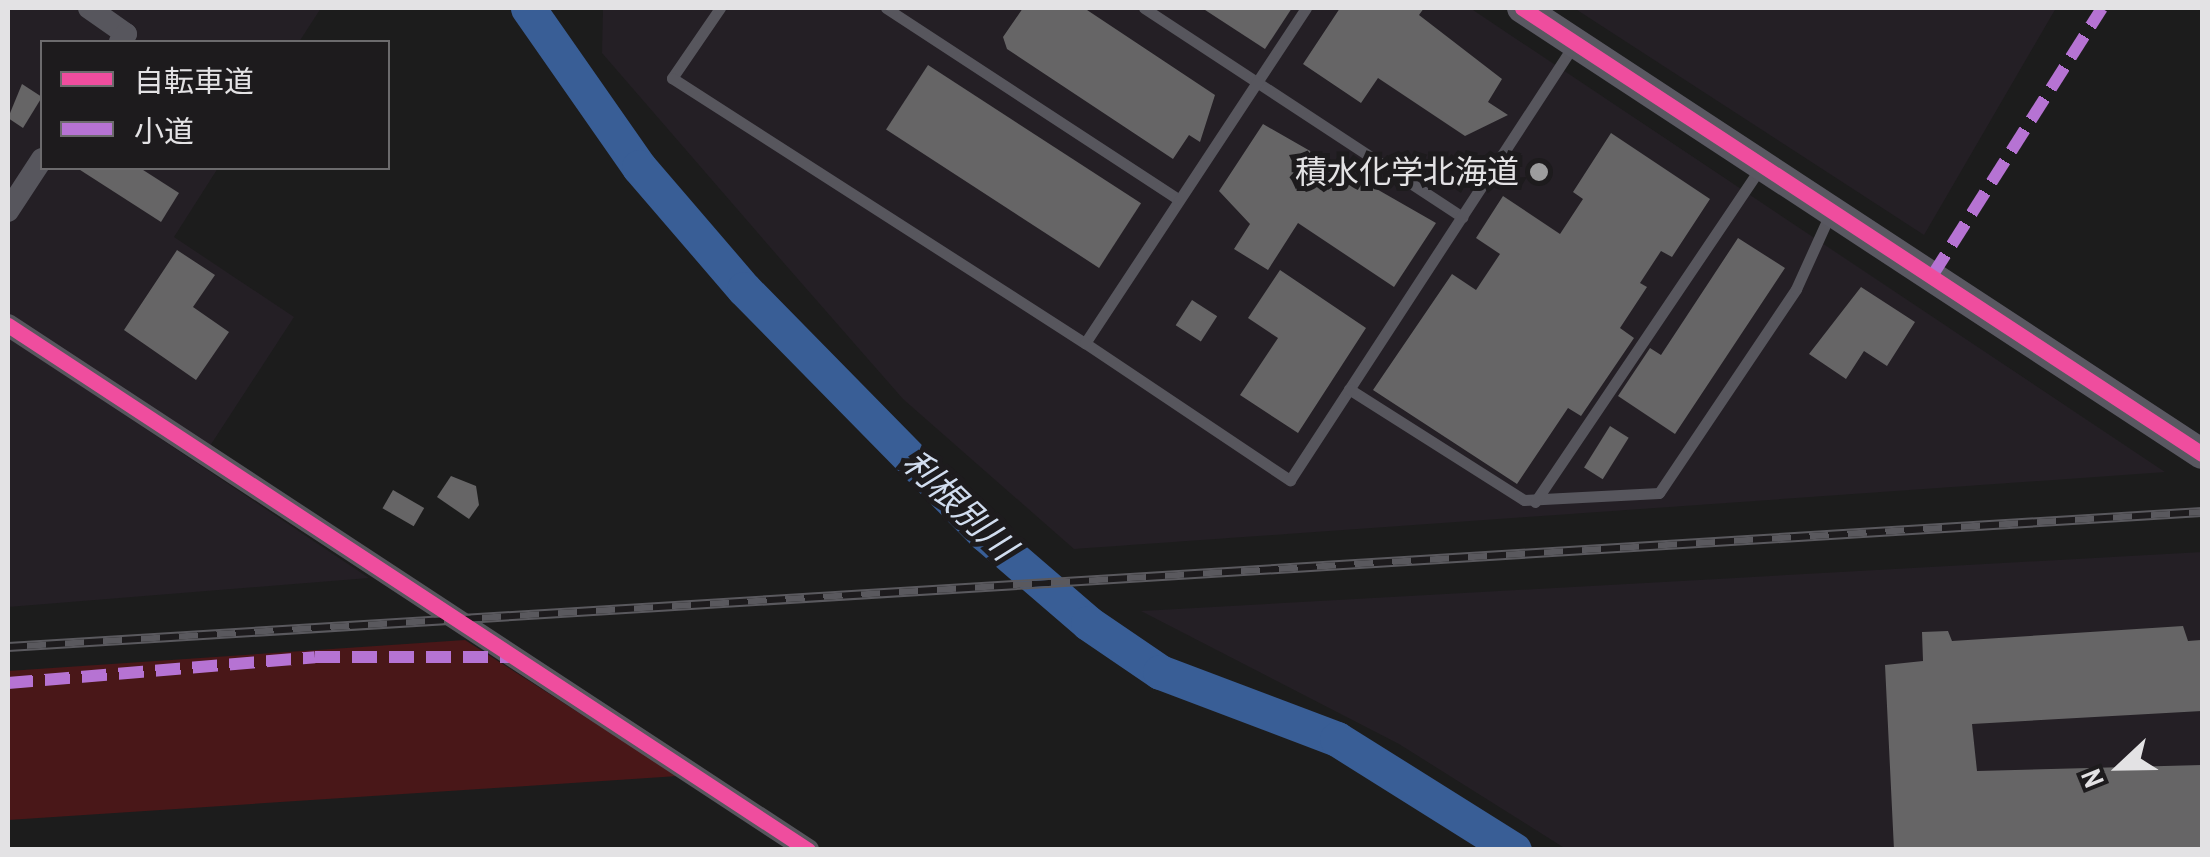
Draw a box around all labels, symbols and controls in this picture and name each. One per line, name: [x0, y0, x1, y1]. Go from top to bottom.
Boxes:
legend: [40, 40, 390, 170]
text: 自転車道: [134, 61, 254, 101]
text: 小道: [134, 111, 194, 151]
place label: 積水化学北海道: [1295, 153, 1519, 191]
marker: 積水化学北海道: [1528, 161, 1550, 183]
water label: 利根別川: [894, 441, 1024, 569]
north arrow: [2070, 717, 2170, 817]
text: N: [2071, 763, 2113, 793]

